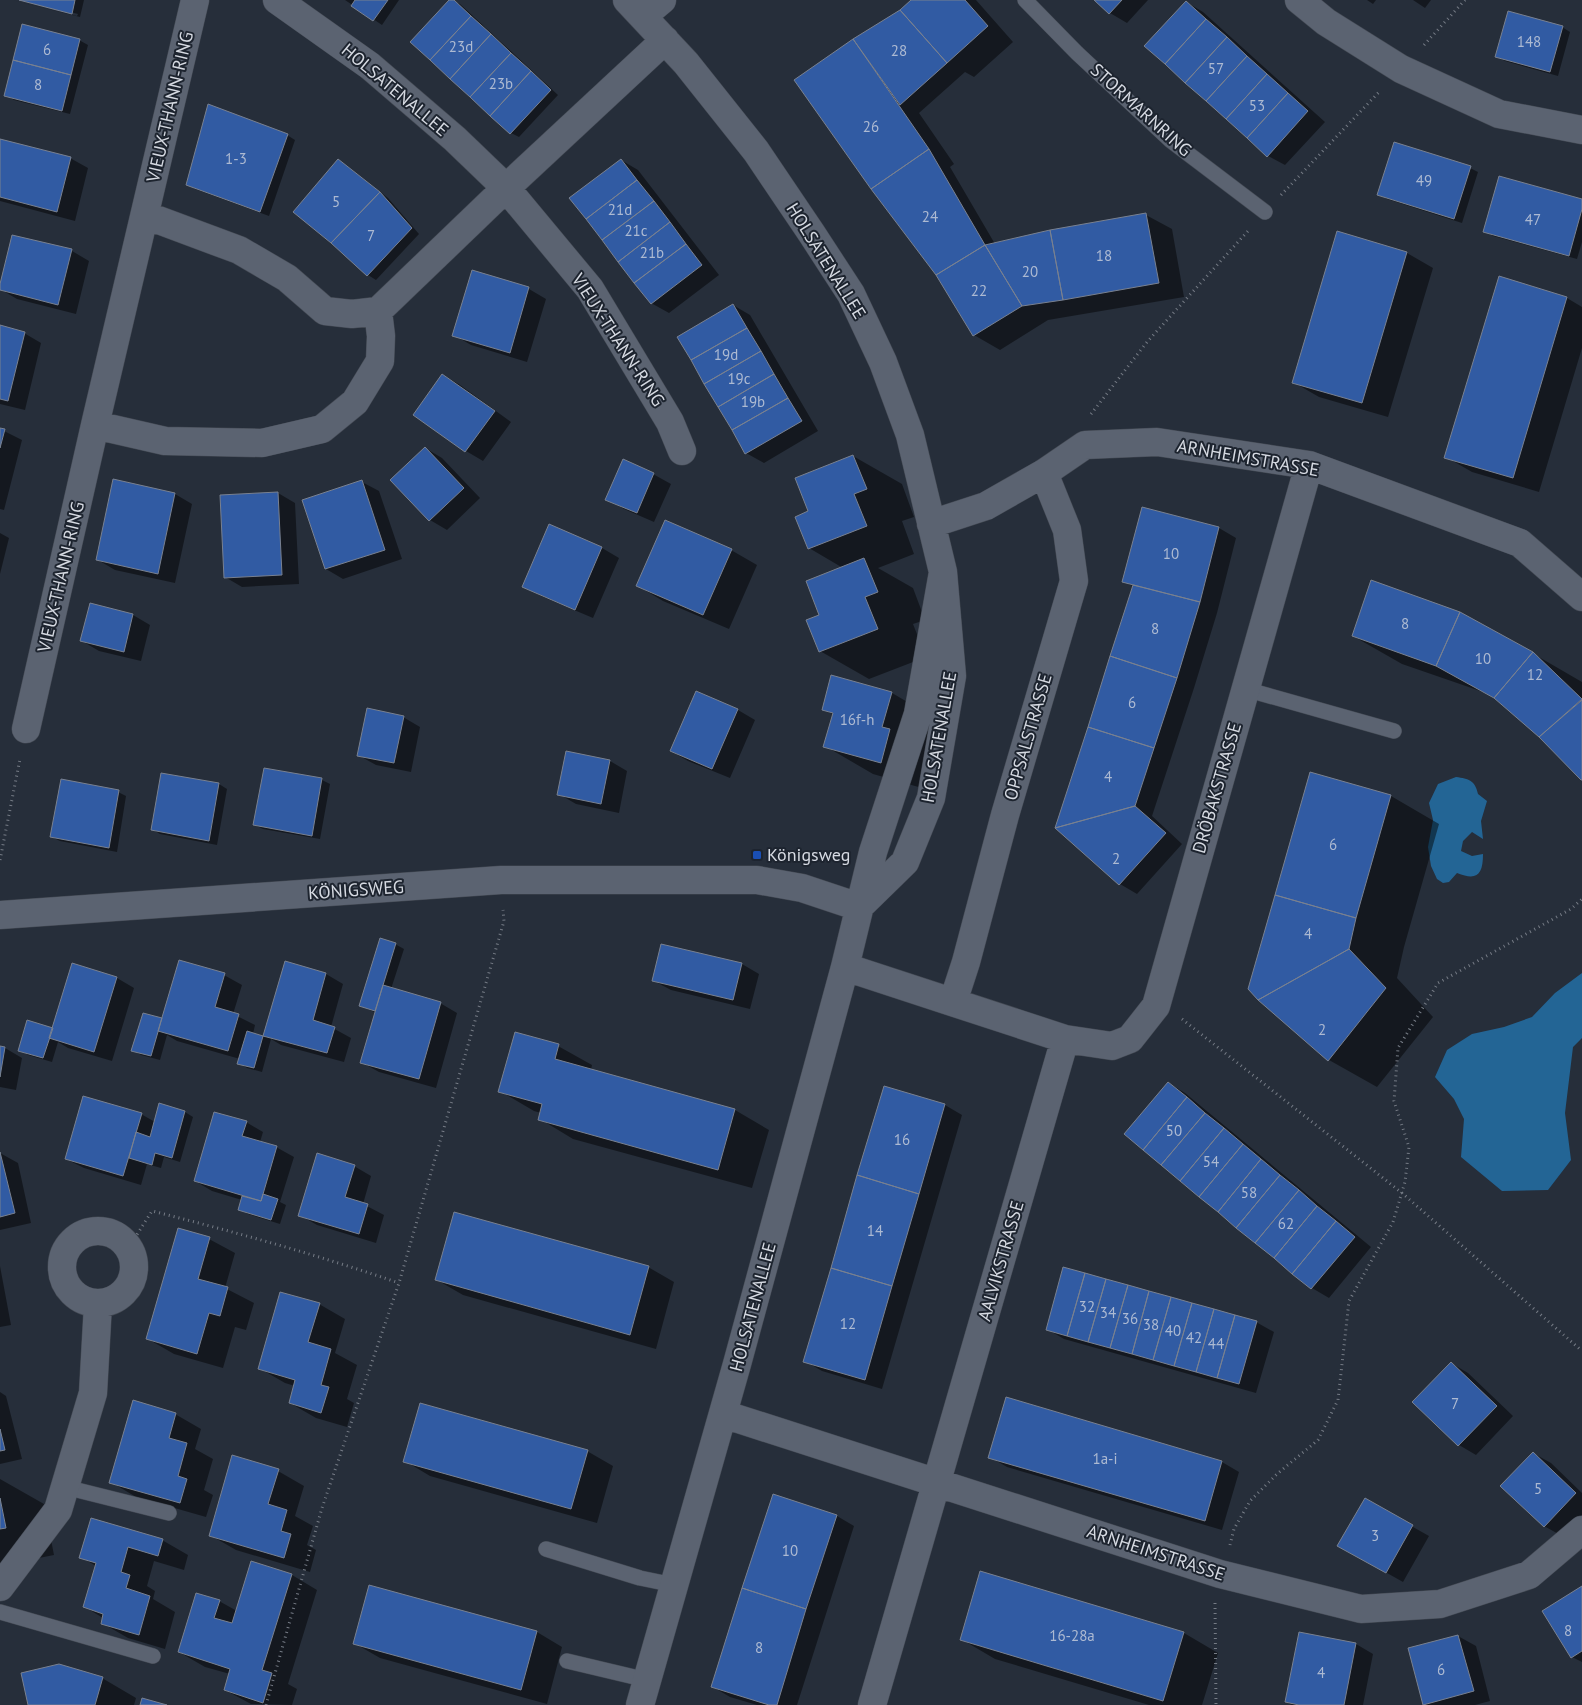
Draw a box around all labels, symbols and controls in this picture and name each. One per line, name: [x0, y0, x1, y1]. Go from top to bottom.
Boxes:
street label: VIEUX-THANN-RING: [141, 29, 198, 185]
house number: 148: [1517, 32, 1541, 51]
house number: 23d: [449, 37, 473, 56]
street label: HOLSATENALLEE: [337, 38, 454, 141]
house number: 6: [43, 40, 51, 59]
house number: 28: [891, 41, 907, 60]
street label: STORMARNRING: [1086, 58, 1197, 161]
house number: 57: [1208, 59, 1224, 78]
house number: 23b: [489, 74, 513, 93]
house number: 8: [34, 75, 42, 94]
house number: 53: [1249, 96, 1265, 115]
house number: 26: [863, 117, 879, 136]
house number: 1-3: [225, 149, 247, 168]
house number: 49: [1416, 171, 1432, 190]
house number: 5: [332, 192, 340, 211]
street label: HOLSATENALLEE: [781, 198, 871, 323]
house number: 21d: [608, 200, 632, 219]
house number: 24: [922, 207, 938, 226]
house number: 47: [1525, 210, 1541, 229]
house number: 21c: [624, 221, 648, 240]
house number: 7: [367, 226, 375, 245]
house number: 21b: [640, 243, 664, 262]
house number: 18: [1096, 246, 1112, 265]
house number: 20: [1022, 262, 1038, 281]
street label: VIEUX-THANN-RING: [566, 268, 670, 411]
house number: 22: [971, 281, 987, 300]
house number: 19d: [714, 345, 738, 364]
house number: 19c: [727, 369, 751, 388]
house number: 19b: [741, 392, 765, 411]
street label: ARNHEIMSTRASSE: [1175, 434, 1321, 481]
street label: VIEUX-THANN-RING: [32, 499, 89, 655]
house number: 10: [1163, 544, 1179, 563]
house number: 8: [1401, 614, 1409, 633]
house number: 8: [1151, 619, 1159, 638]
house number: 10: [1475, 649, 1491, 668]
house number: 12: [1527, 665, 1543, 684]
street label: HOLSATENALLEE: [916, 670, 961, 804]
street label: OPPSALSTRASSE: [998, 671, 1057, 803]
house number: 6: [1128, 693, 1136, 712]
house number: 16f-h: [840, 710, 874, 729]
street label: DRÖBAKSTRASSE: [1187, 720, 1246, 856]
house number: 4: [1104, 767, 1112, 786]
house number: 6: [1329, 835, 1337, 854]
place label: Königsweg: [767, 843, 850, 866]
marker: Königsweg: [751, 849, 763, 861]
house number: 2: [1112, 849, 1120, 868]
street label: KÖNIGSWEG: [307, 875, 405, 904]
house number: 4: [1304, 924, 1312, 943]
house number: 2: [1318, 1020, 1326, 1039]
house number: 50: [1166, 1121, 1182, 1140]
house number: 16: [894, 1130, 910, 1149]
house number: 54: [1203, 1152, 1219, 1171]
house number: 58: [1241, 1183, 1257, 1202]
street label: AALVIKSTRASSE: [972, 1198, 1029, 1324]
house number: 62: [1278, 1214, 1294, 1233]
house number: 14: [867, 1221, 883, 1240]
street label: HOLSATENALLEE: [724, 1240, 781, 1374]
house number: 32: [1079, 1297, 1095, 1316]
house number: 34: [1100, 1303, 1116, 1322]
house number: 36: [1122, 1309, 1138, 1328]
house number: 12: [840, 1314, 856, 1333]
house number: 38: [1143, 1315, 1159, 1334]
house number: 40: [1165, 1321, 1181, 1340]
house number: 42: [1186, 1328, 1202, 1347]
house number: 44: [1208, 1334, 1224, 1353]
house number: 7: [1451, 1394, 1459, 1413]
house number: 1a-i: [1092, 1449, 1118, 1468]
house number: 5: [1534, 1479, 1542, 1498]
street label: ARNHEIMSTRASSE: [1084, 1519, 1228, 1586]
house number: 3: [1371, 1526, 1379, 1545]
house number: 10: [782, 1541, 798, 1560]
house number: 8: [1564, 1621, 1572, 1640]
house number: 16-28a: [1049, 1626, 1095, 1645]
house number: 8: [755, 1638, 763, 1657]
house number: 6: [1437, 1660, 1445, 1679]
house number: 4: [1317, 1663, 1325, 1682]

